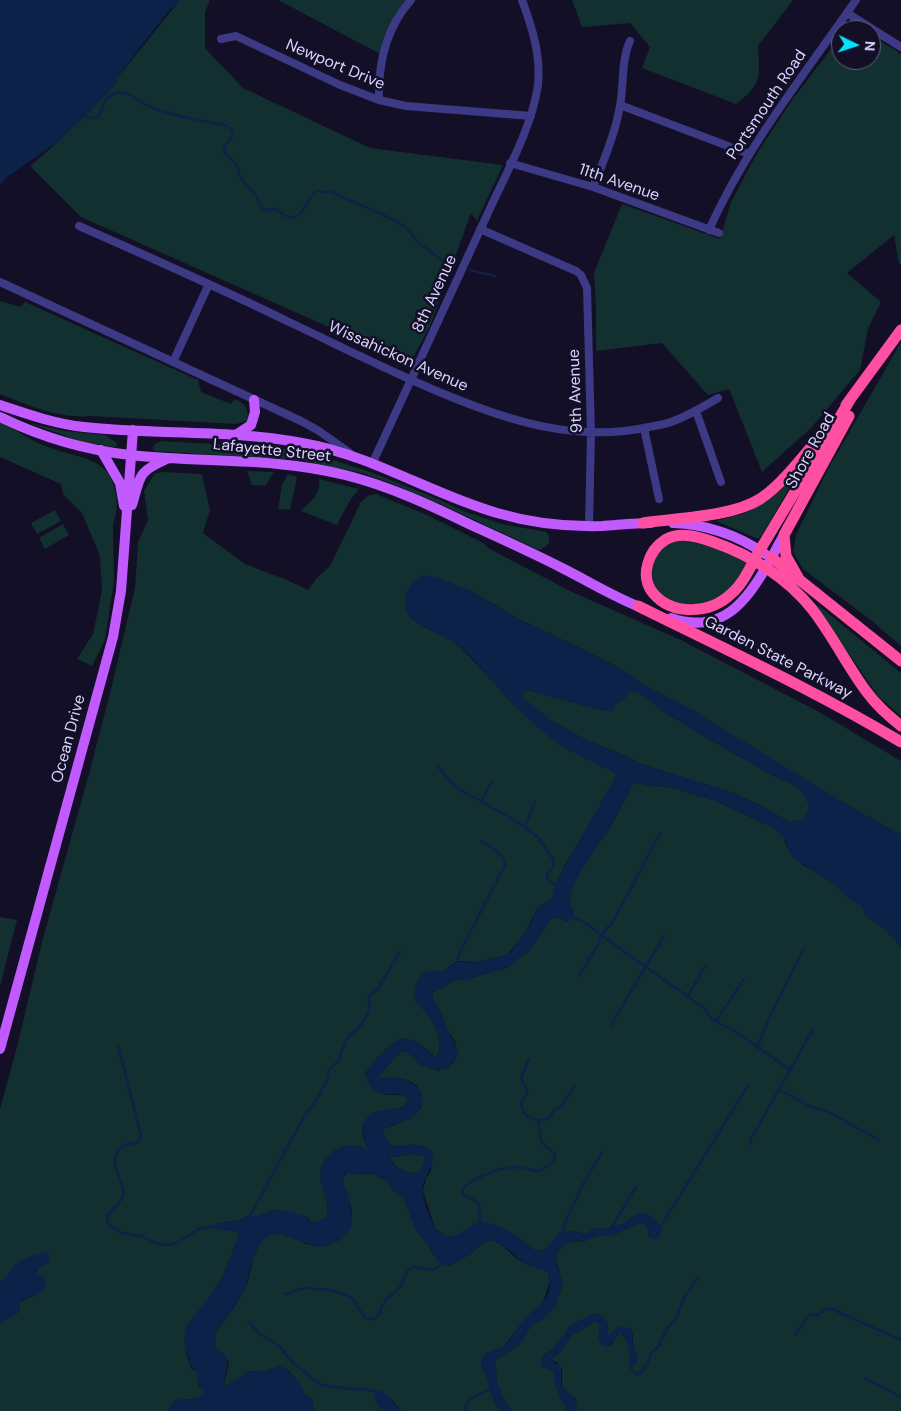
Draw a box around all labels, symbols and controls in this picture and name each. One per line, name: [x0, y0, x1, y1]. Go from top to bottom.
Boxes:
north arrow: [831, 20, 881, 70]
street label: Newport Drive: [283, 35, 387, 95]
text: N: [861, 40, 879, 52]
street label: Portsmouth Road: [723, 46, 811, 164]
street label: 11th Avenue: [576, 160, 662, 206]
street label: 8th Avenue: [409, 252, 461, 336]
street label: Wissahickon Avenue: [325, 318, 471, 396]
street label: 9th Avenue: [565, 349, 587, 433]
street label: Shore Road: [782, 410, 840, 492]
street label: Lafayette Street: [212, 435, 332, 467]
street label: Garden State Parkway: [701, 612, 855, 704]
street label: Ocean Drive: [48, 693, 90, 785]

